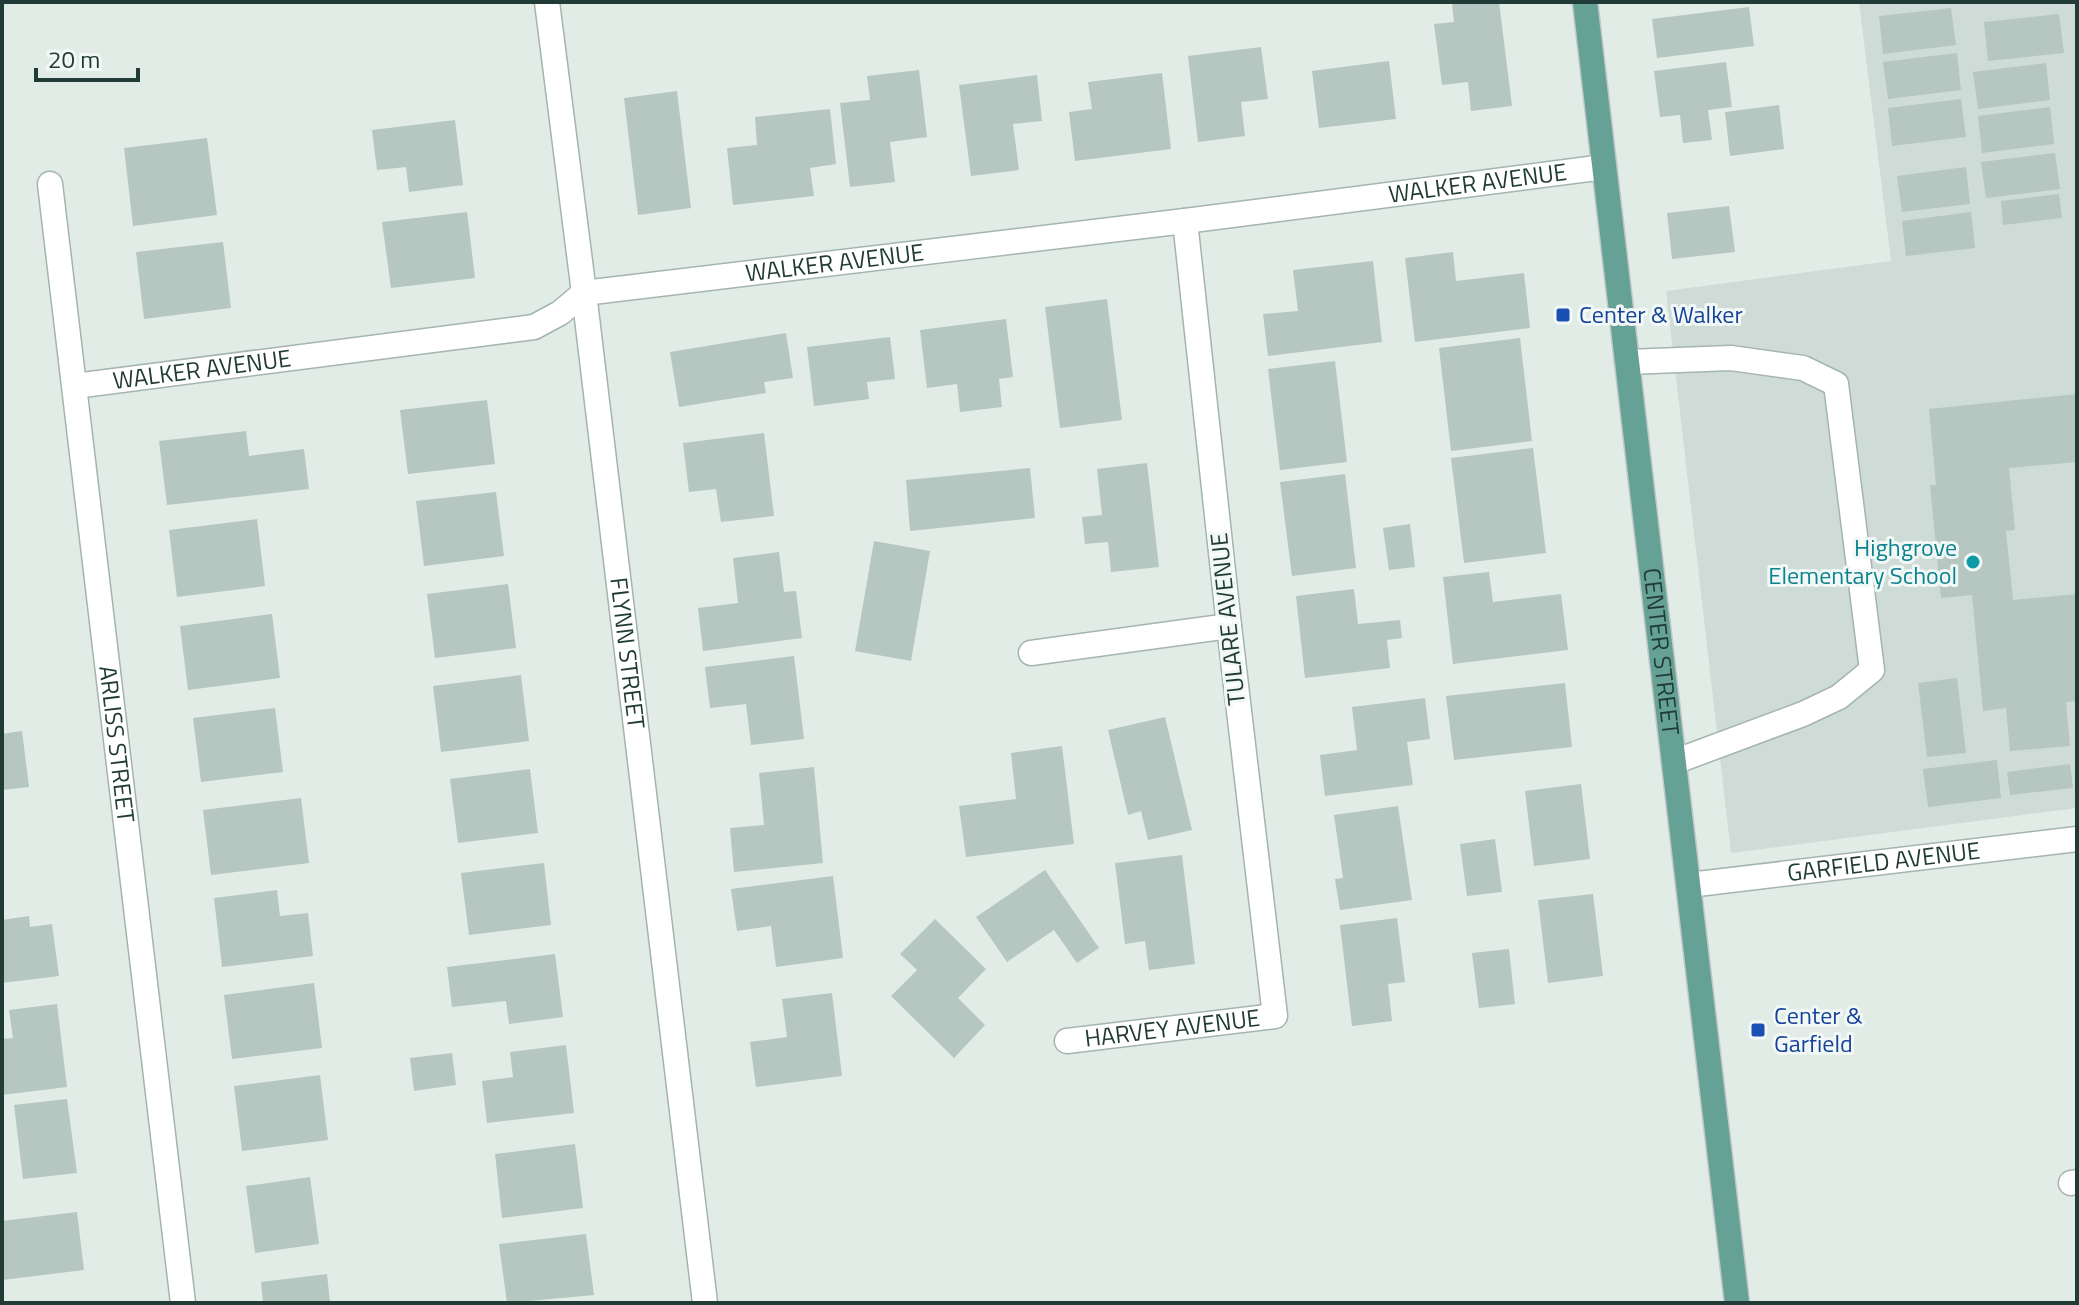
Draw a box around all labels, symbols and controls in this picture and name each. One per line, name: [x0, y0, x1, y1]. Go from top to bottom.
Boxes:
scale bar: [36, 32, 138, 82]
text: 20 m: [48, 41, 100, 77]
street label: WALKER AVENUE: [1386, 153, 1569, 212]
street label: WALKER AVENUE: [743, 233, 926, 291]
place label: Center & Walker: [1579, 296, 1743, 332]
marker: Center & Walker: [1554, 306, 1572, 324]
street label: WALKER AVENUE: [111, 339, 293, 398]
place label: Highgrove Elementary School: [1768, 529, 1957, 593]
street label: TULARE AVENUE: [1200, 531, 1254, 707]
marker: Highgrove Elementary School: [1964, 553, 1982, 571]
street label: CENTER STREET: [1634, 566, 1690, 737]
street label: FLYNN STREET: [601, 575, 655, 731]
street label: ARLISS STREET: [90, 664, 145, 825]
street label: GARFIELD AVENUE: [1785, 832, 1982, 890]
place label: Center & Garfield: [1774, 997, 1863, 1061]
street label: HARVEY AVENUE: [1082, 999, 1262, 1056]
marker: Center & Garfield: [1749, 1021, 1767, 1039]

